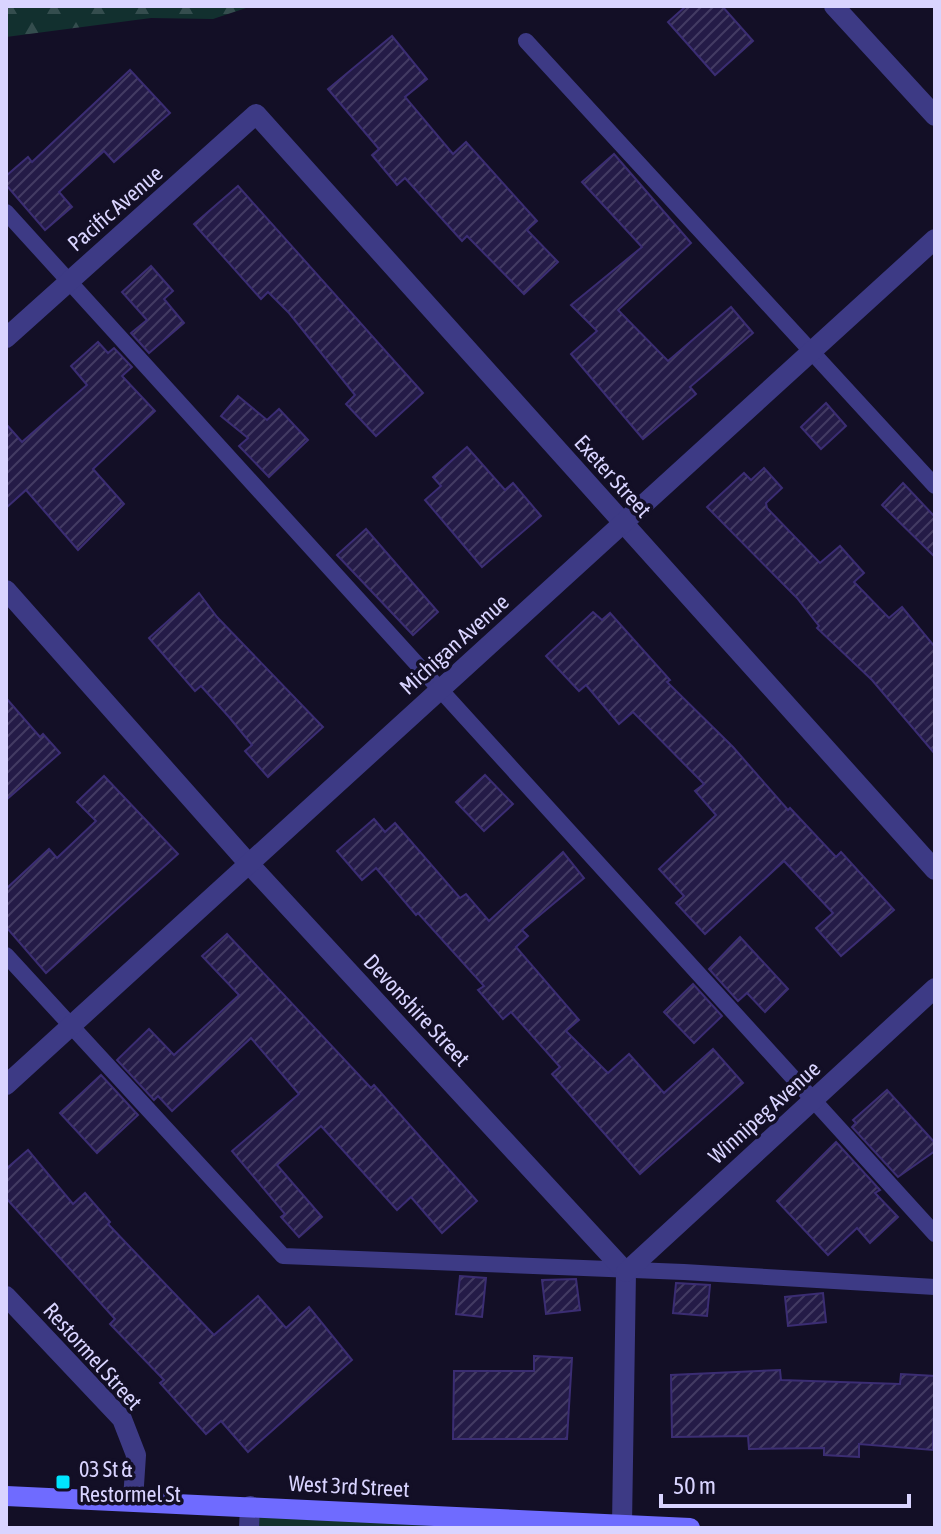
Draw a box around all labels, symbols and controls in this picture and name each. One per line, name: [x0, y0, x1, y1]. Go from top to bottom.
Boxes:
street label: Pacific Avenue: [62, 160, 168, 256]
street label: Exeter Street: [569, 429, 657, 523]
street label: Michigan Avenue: [394, 588, 514, 700]
street label: Devonshire Street: [359, 949, 475, 1071]
street label: Winnipeg Avenue: [703, 1055, 825, 1169]
street label: Restormel Street: [38, 1297, 148, 1415]
place label: 03 St & Restormel St: [79, 1456, 181, 1507]
scale bar: [661, 1458, 909, 1508]
street label: West 3rd Street: [288, 1470, 410, 1502]
text: 50 m: [673, 1472, 716, 1499]
marker: 03 St & Restormel St: [54, 1473, 72, 1491]

